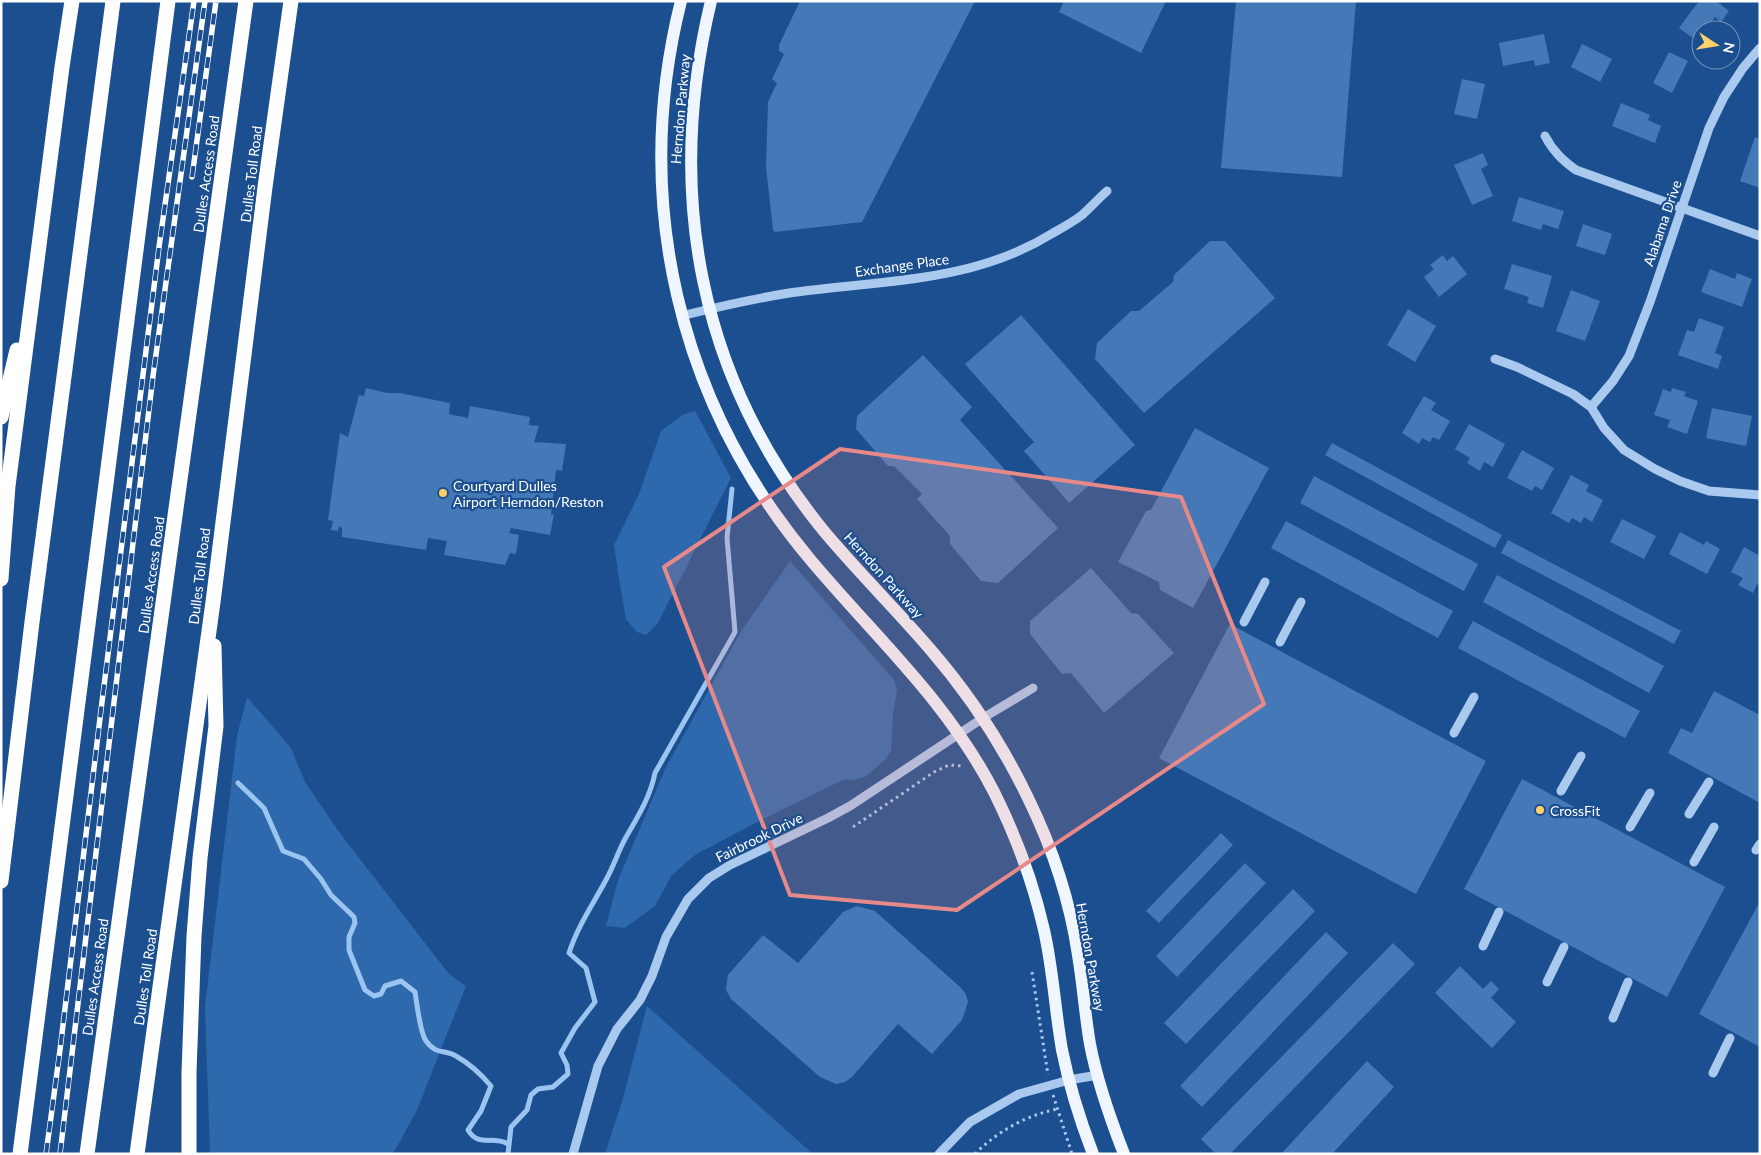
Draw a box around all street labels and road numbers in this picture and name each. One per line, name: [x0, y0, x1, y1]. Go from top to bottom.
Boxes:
street label: Herndon Parkway: [667, 53, 693, 165]
street label: Dulles Access Road: [189, 114, 223, 234]
street label: Dulles Toll Road: [237, 125, 265, 223]
street label: Alabama Drive: [1639, 178, 1685, 268]
street label: Exchange Place: [854, 250, 950, 280]
street label: Dulles Access Road: [134, 515, 168, 635]
street label: Dulles Toll Road: [185, 527, 213, 625]
street label: Herndon Parkway: [841, 528, 928, 622]
street label: Fairbrook Drive: [713, 809, 805, 865]
street label: Herndon Parkway: [1073, 901, 1109, 1014]
street label: Dulles Access Road: [78, 917, 112, 1037]
street label: Dulles Toll Road: [130, 928, 160, 1026]

